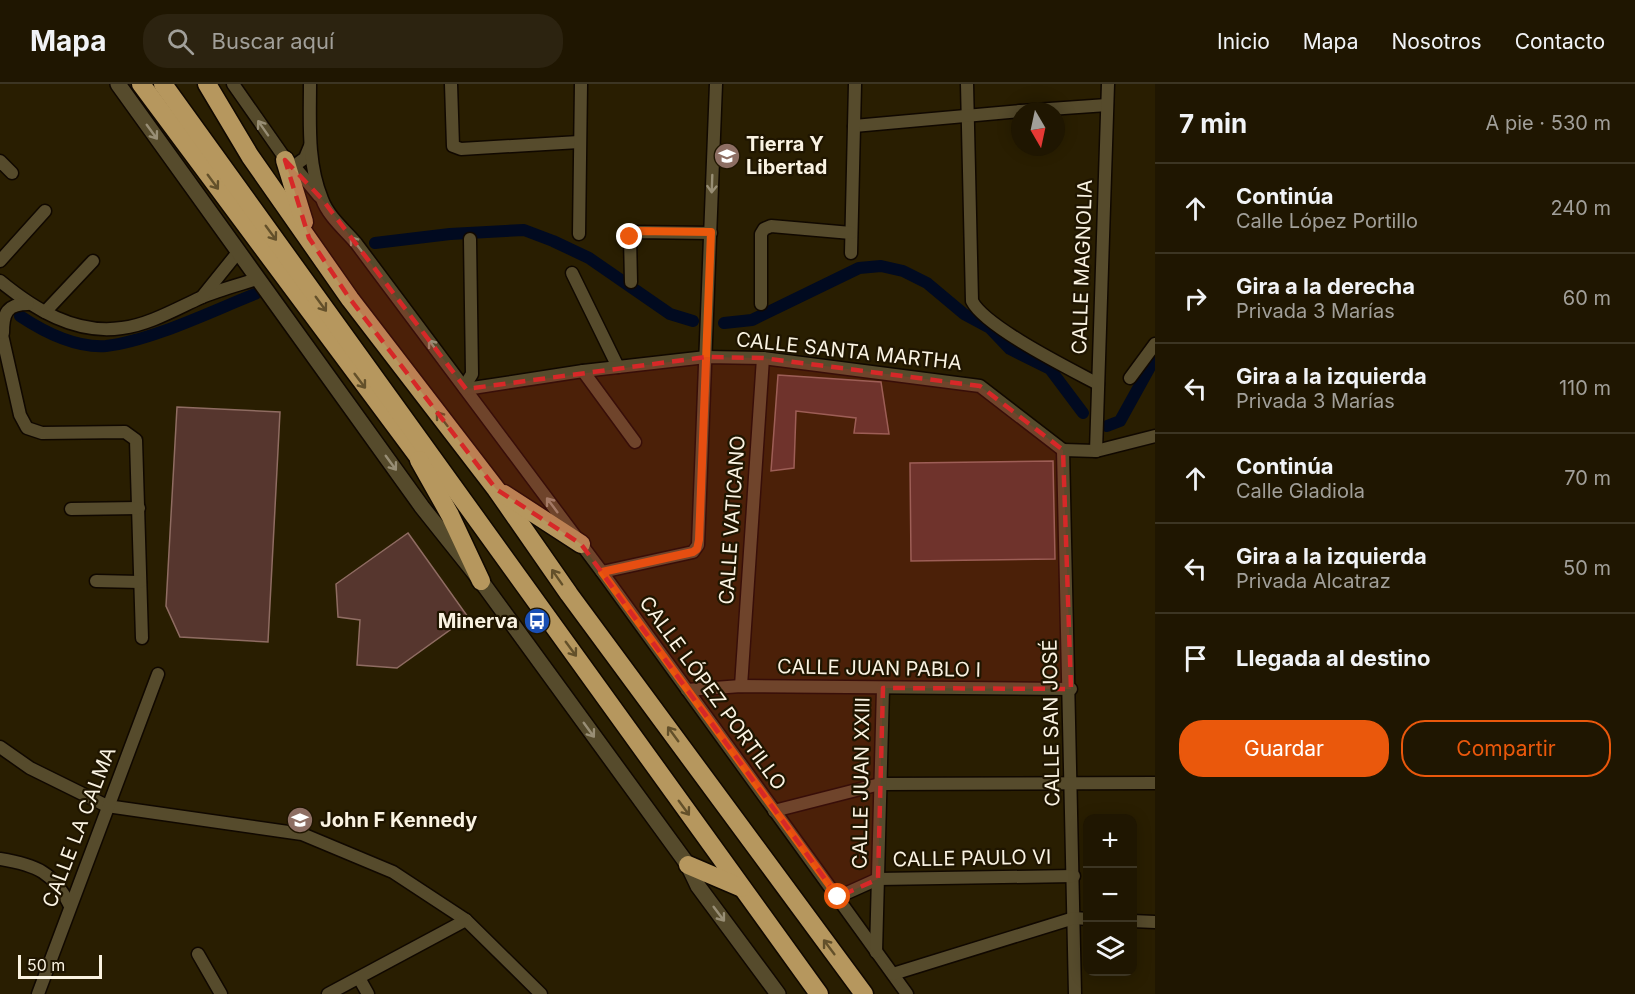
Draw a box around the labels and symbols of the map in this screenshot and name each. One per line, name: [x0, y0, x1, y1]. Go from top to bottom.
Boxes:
north arrow: [1011, 102, 1065, 156]
one-way arrow: [257, 120, 270, 136]
one-way arrow: [146, 123, 158, 139]
place label: Tierra Y Libertad: [746, 132, 827, 179]
school or university icon: Tierra Y Libertad: [712, 141, 742, 171]
one-way arrow: [206, 174, 219, 190]
one-way arrow: [707, 174, 718, 194]
street label: CALLE MAGNOLIA: [1067, 179, 1097, 355]
route end: [616, 223, 642, 249]
one-way arrow: [265, 225, 277, 241]
one-way arrow: [350, 236, 363, 252]
one-way arrow: [315, 295, 328, 311]
street label: CALLE SANTA MARTHA: [735, 327, 963, 375]
one-way arrow: [428, 339, 441, 355]
one-way arrow: [353, 372, 366, 388]
one-way arrow: [436, 411, 449, 427]
street label: CALLE VATICANO: [714, 435, 750, 605]
one-way arrow: [384, 454, 397, 470]
one-way arrow: [546, 497, 558, 513]
one-way arrow: [551, 569, 563, 585]
street label: CALLE LÓPEZ PORTILLO: [635, 591, 792, 795]
bus stop icon: Minerva: [522, 606, 552, 636]
place label: Minerva: [438, 609, 518, 633]
street label: CALLE SAN JOSÉ: [1037, 639, 1064, 807]
one-way arrow: [565, 641, 577, 657]
street label: CALLE JUAN PABLO I: [777, 654, 981, 682]
street label: CALLE JUAN XXIII: [848, 697, 874, 869]
one-way arrow: [583, 722, 595, 738]
one-way arrow: [666, 726, 679, 742]
street label: CALLE LA CALMA: [37, 743, 121, 911]
one-way arrow: [678, 799, 690, 815]
school or university icon: John F Kennedy: [285, 805, 315, 835]
place label: John F Kennedy: [320, 808, 477, 832]
street label: CALLE PAULO VI: [892, 845, 1052, 871]
route start: [824, 883, 850, 909]
one-way arrow: [713, 906, 725, 922]
one-way arrow: [823, 939, 836, 955]
scale bar: [18, 952, 102, 980]

